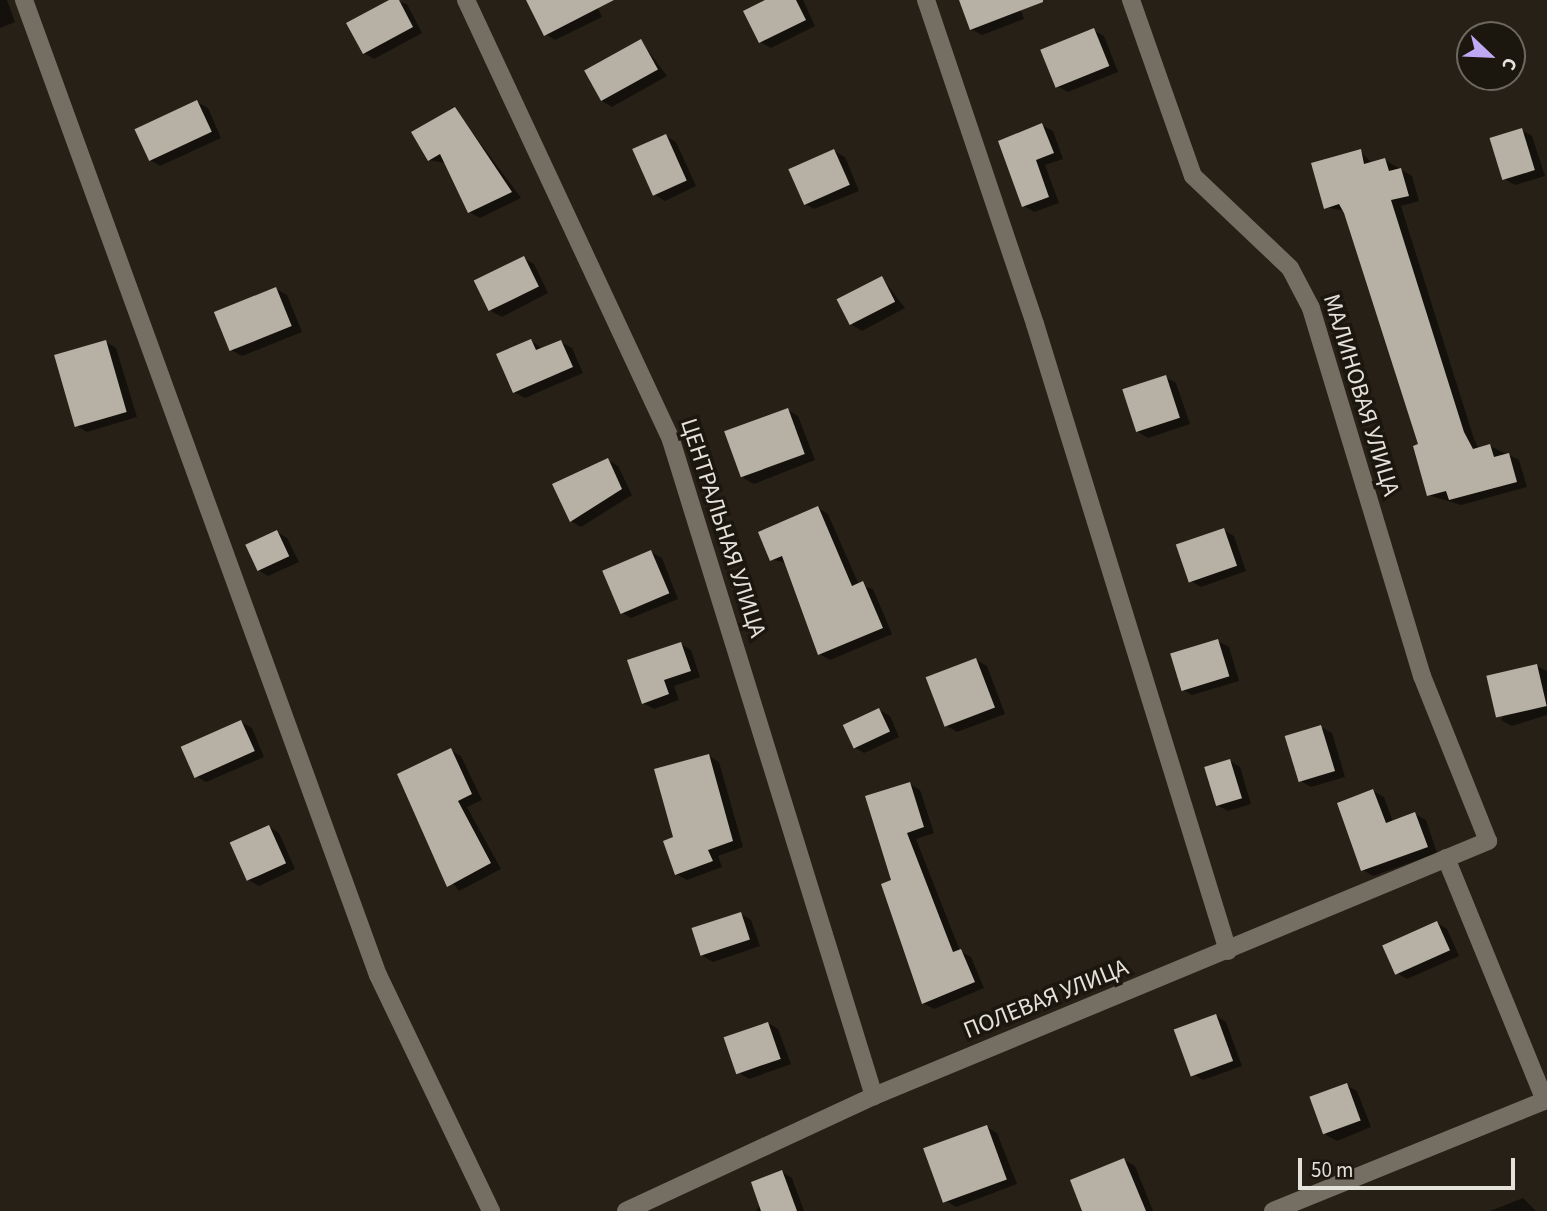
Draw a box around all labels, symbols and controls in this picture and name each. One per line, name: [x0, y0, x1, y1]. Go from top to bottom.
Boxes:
north arrow: [1456, 21, 1526, 91]
text: С: [1494, 53, 1524, 74]
street label: МАЛИНОВАЯ УЛИЦА: [1317, 291, 1405, 499]
street label: ЦЕНТРАЛЬНАЯ УЛИЦА: [674, 415, 772, 641]
street label: ПОЛЕВАЯ УЛИЦА: [960, 953, 1132, 1045]
scale bar: [1302, 1144, 1519, 1188]
text: 50 m: [1311, 1155, 1353, 1185]

